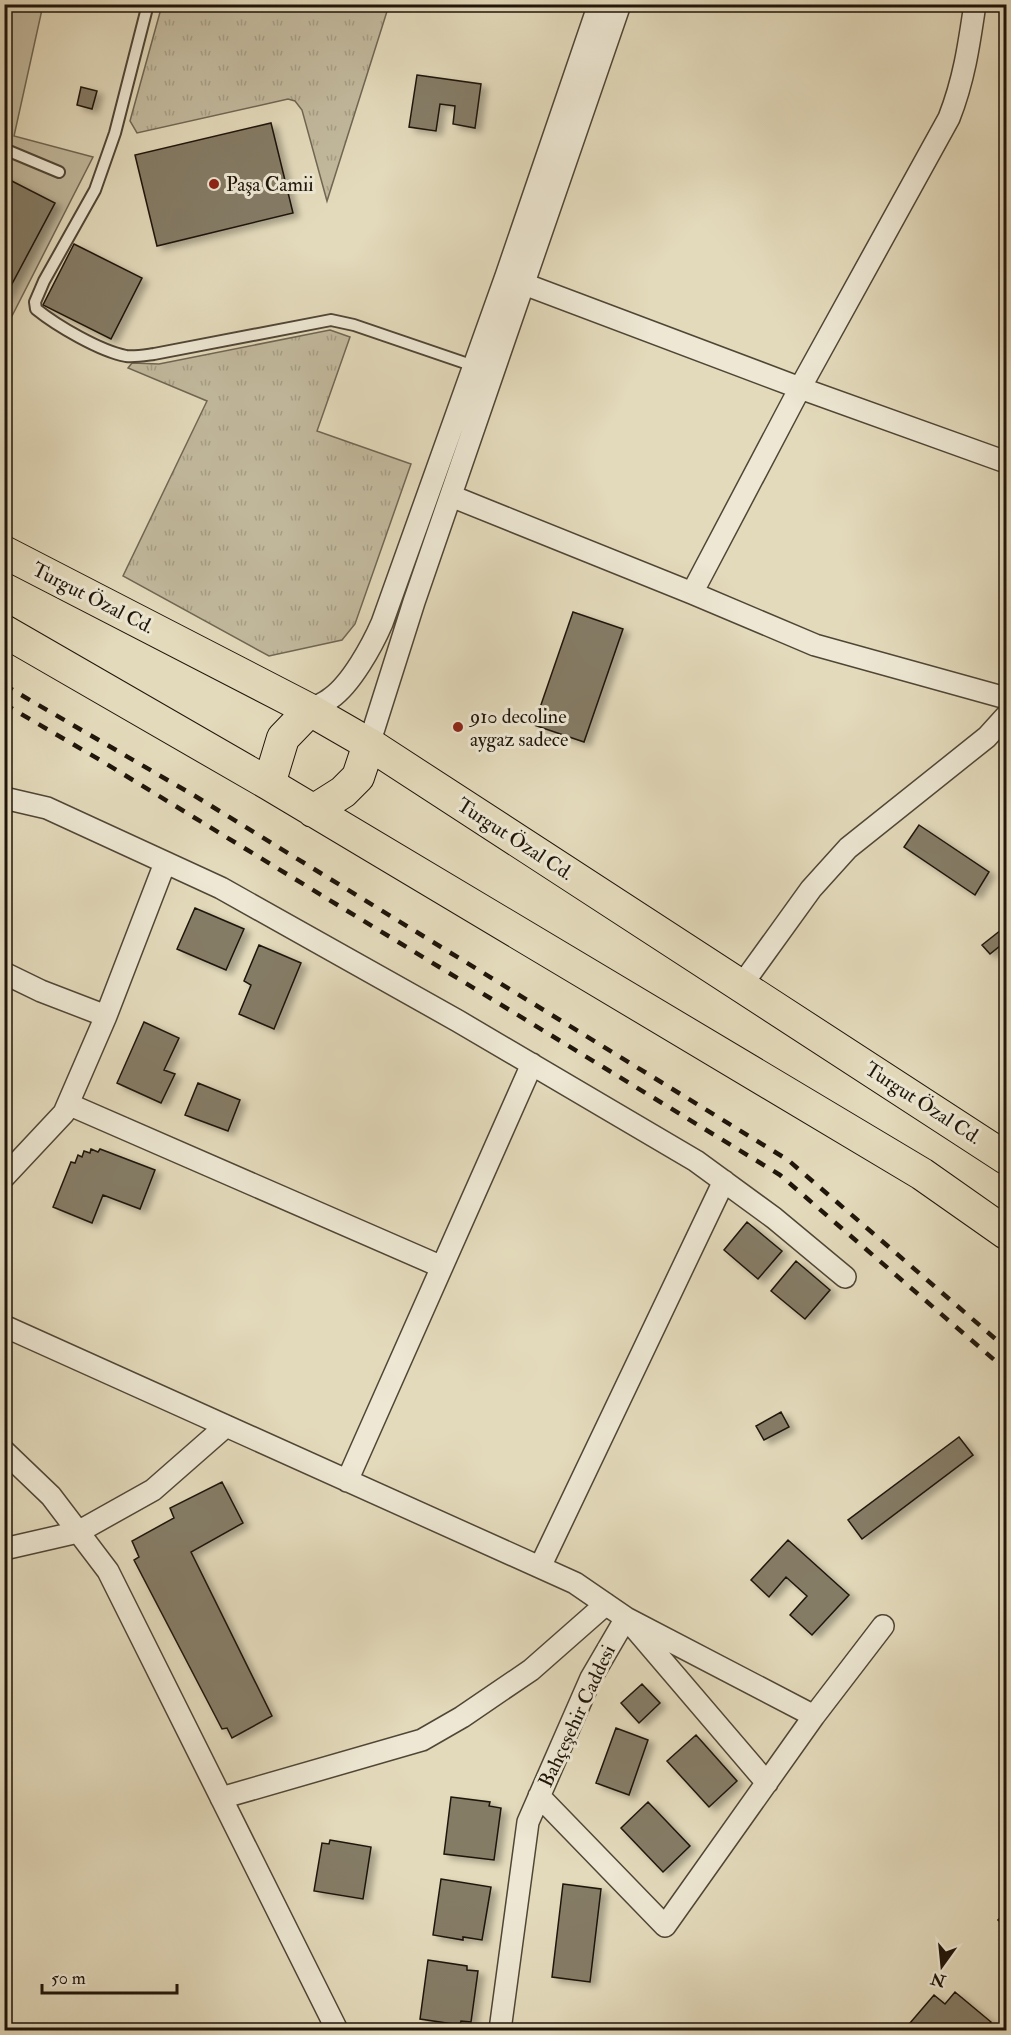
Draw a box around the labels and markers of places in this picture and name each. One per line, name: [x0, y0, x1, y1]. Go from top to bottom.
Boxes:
place label: Paşa Camii: [226, 172, 314, 197]
marker: Paşa Camii: [207, 177, 221, 191]
place label: 910 decoline aygaz sadece: [468, 704, 568, 752]
marker: 910 decoline aygaz sadece: [451, 720, 465, 734]

